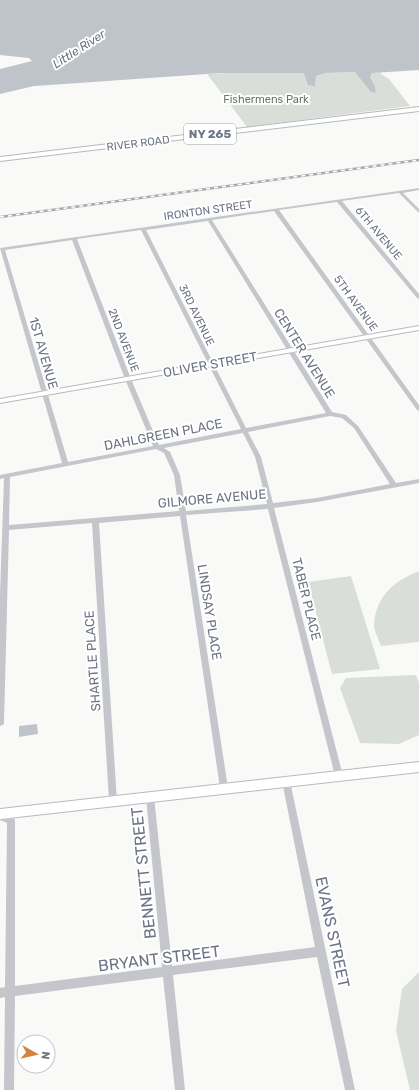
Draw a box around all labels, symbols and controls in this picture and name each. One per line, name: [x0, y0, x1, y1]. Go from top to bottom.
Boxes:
water label: Little River: [50, 27, 108, 71]
park label: Fishermens Park: [223, 93, 309, 106]
road number: NY 265: [184, 124, 236, 144]
street label: RIVER ROAD: [106, 133, 170, 154]
street label: IRONTON STREET: [163, 198, 254, 223]
street label: 6TH AVENUE: [353, 204, 405, 263]
street label: 5TH AVENUE: [331, 273, 380, 334]
street label: 3RD AVENUE: [176, 282, 217, 348]
street label: CENTER AVENUE: [271, 306, 338, 401]
street label: 2ND AVENUE: [105, 307, 142, 374]
street label: 1ST AVENUE: [26, 315, 61, 391]
street label: OLIVER STREET: [162, 349, 259, 380]
street label: DAHLGREEN PLACE: [103, 416, 224, 453]
street label: GILMORE AVENUE: [157, 486, 267, 511]
street label: TABER PLACE: [289, 556, 324, 642]
street label: LINDSAY PLACE: [195, 563, 224, 661]
street label: SHARTLE PLACE: [81, 610, 104, 712]
street label: BENNETT STREET: [127, 806, 160, 940]
street label: EVANS STREET: [311, 875, 354, 989]
street label: BRYANT STREET: [97, 942, 221, 975]
north arrow: [16, 1034, 56, 1074]
text: N: [38, 1050, 52, 1060]

